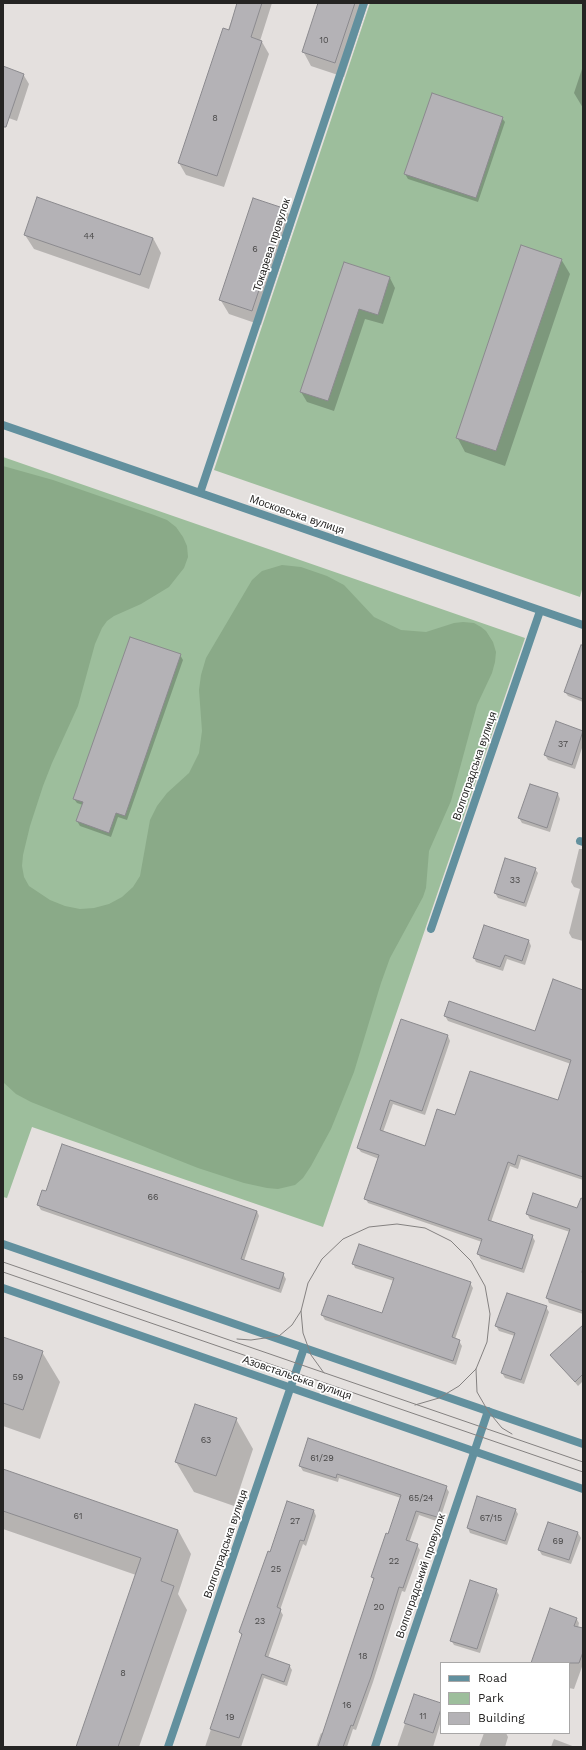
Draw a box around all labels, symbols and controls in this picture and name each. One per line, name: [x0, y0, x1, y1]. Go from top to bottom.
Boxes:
house number: 10: [319, 35, 329, 45]
house number: 8: [212, 113, 218, 123]
street label: Токарева провулок: [251, 197, 293, 293]
house number: 44: [84, 231, 94, 241]
house number: 6: [252, 244, 258, 254]
street label: Московська вулиця: [248, 493, 346, 537]
street label: Волгоградська вулиця: [450, 710, 500, 822]
house number: 37: [558, 739, 568, 749]
house number: 33: [510, 875, 520, 885]
house number: 66: [148, 1192, 158, 1202]
street label: Азовстальська вулиця: [241, 1353, 353, 1403]
house number: 59: [13, 1372, 23, 1382]
house number: 63: [201, 1435, 211, 1445]
house number: 61/29: [310, 1453, 334, 1463]
street label: Волгоградська вулиця: [201, 1488, 251, 1600]
house number: 65/24: [408, 1493, 434, 1503]
house number: 61: [74, 1511, 82, 1521]
street label: Волгоградський провулок: [393, 1512, 449, 1640]
house number: 67/15: [480, 1513, 502, 1523]
house number: 27: [290, 1516, 300, 1526]
house number: 69: [552, 1536, 564, 1546]
house number: 22: [389, 1556, 399, 1566]
house number: 25: [271, 1564, 281, 1574]
house number: 20: [374, 1602, 384, 1612]
house number: 23: [255, 1616, 265, 1626]
house number: 18: [358, 1651, 368, 1661]
legend: [440, 1662, 570, 1734]
house number: 8: [120, 1668, 126, 1678]
text: Road: [478, 1671, 507, 1685]
text: Park: [478, 1691, 504, 1705]
house number: 16: [343, 1700, 351, 1710]
house number: 11: [419, 1711, 427, 1721]
text: Building: [478, 1711, 525, 1725]
house number: 19: [225, 1712, 235, 1722]

